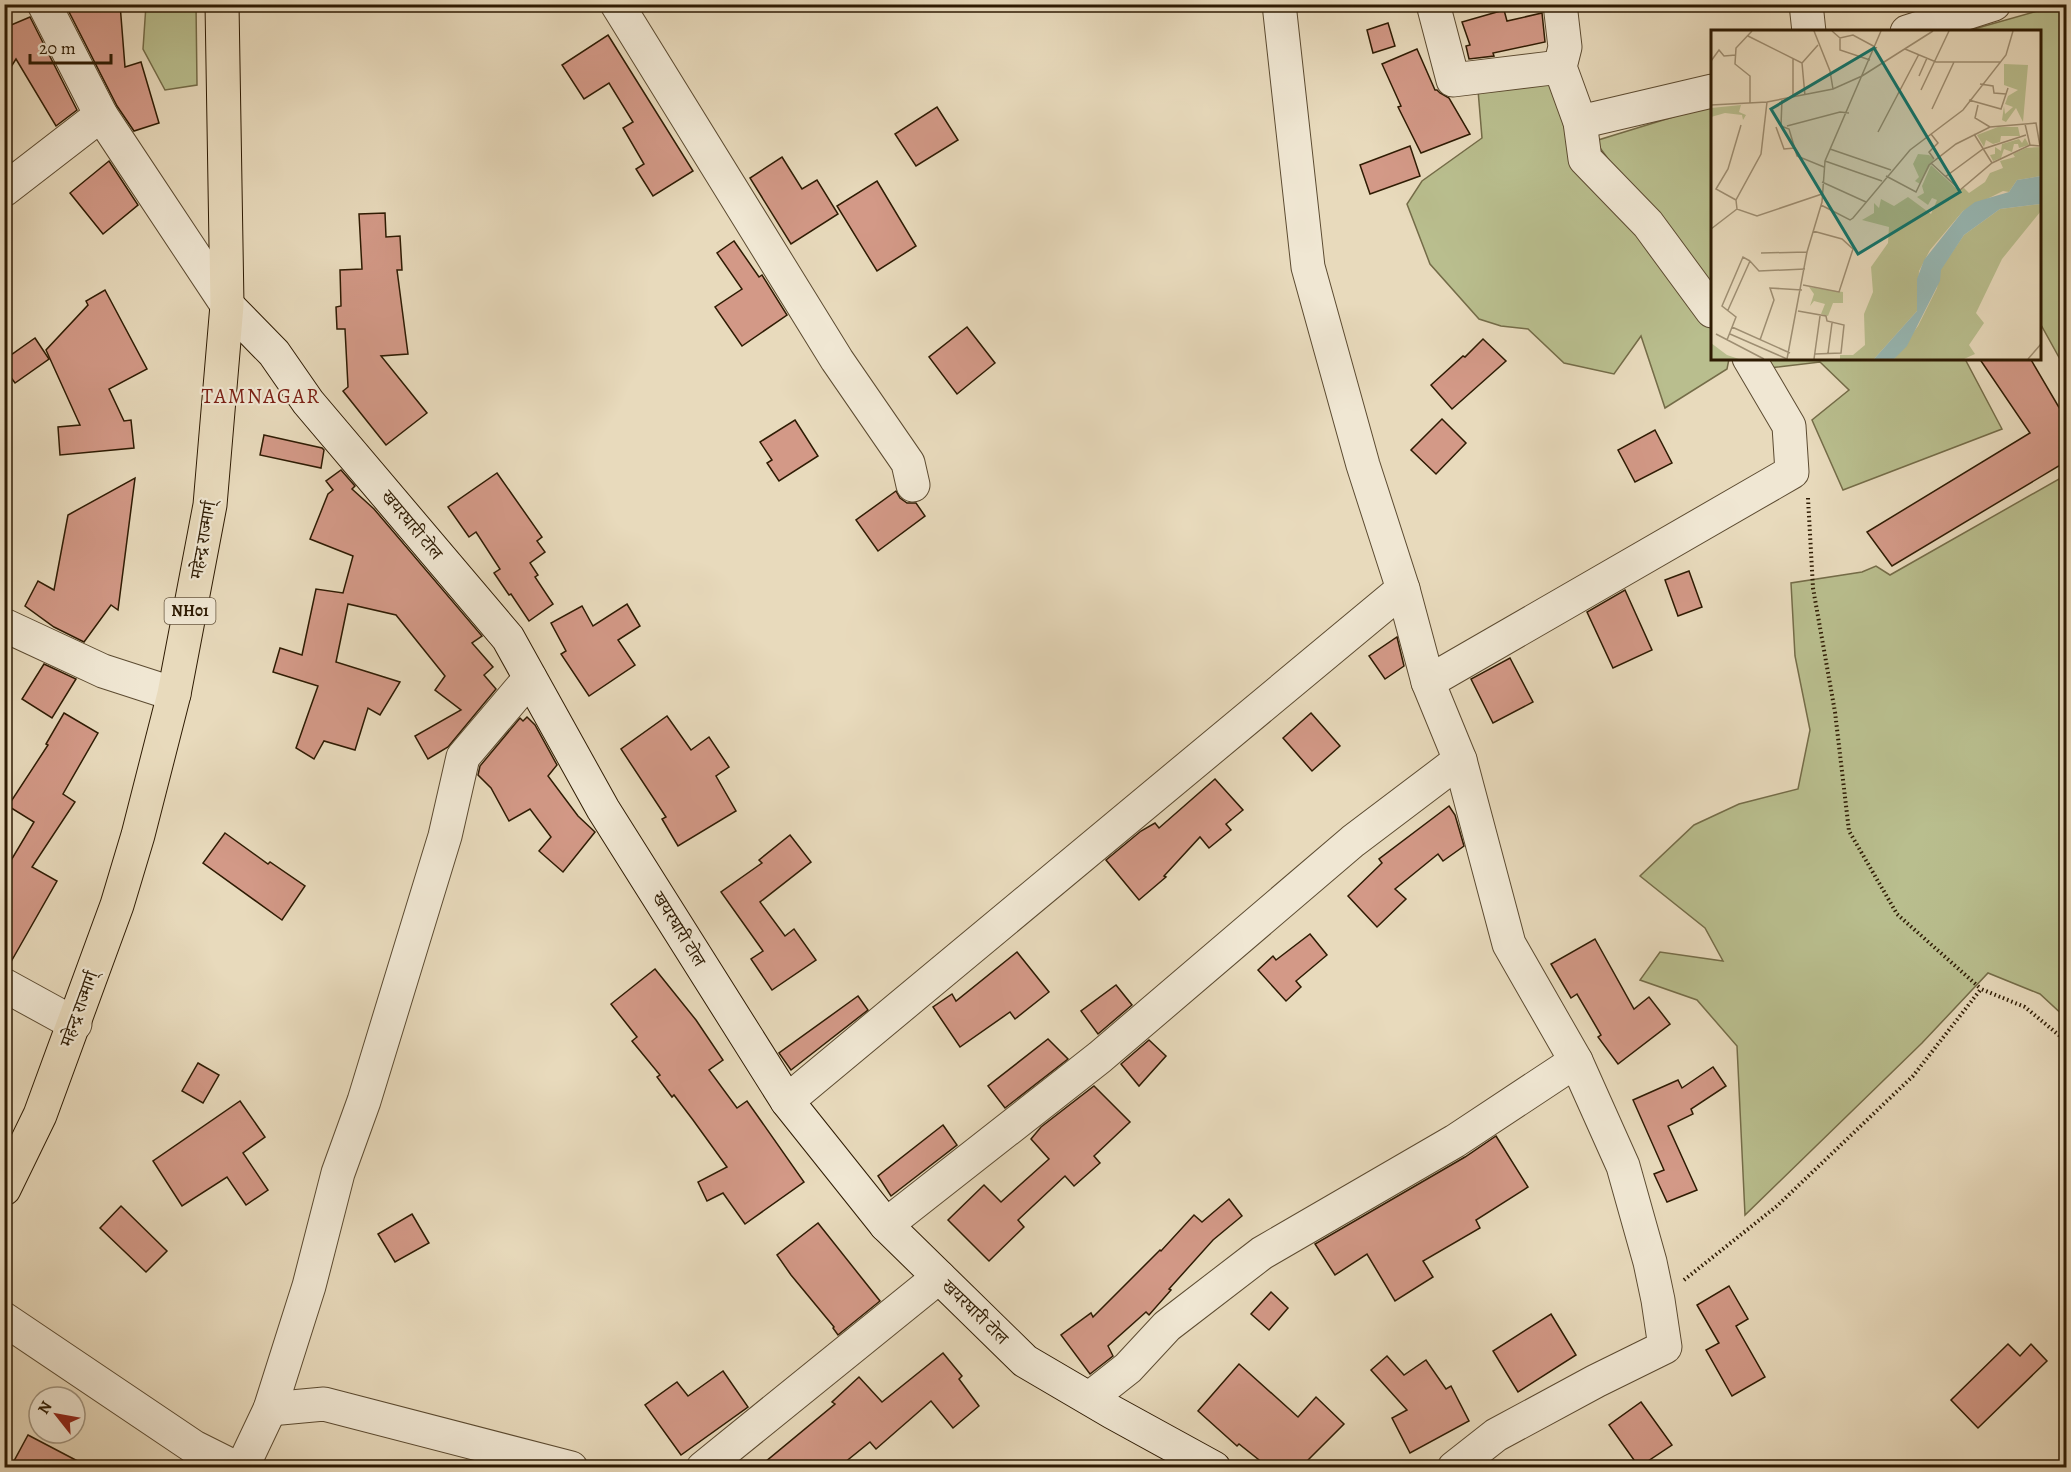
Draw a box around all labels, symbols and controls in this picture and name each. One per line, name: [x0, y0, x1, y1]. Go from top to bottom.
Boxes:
scale bar: [30, 27, 111, 65]
inset map: [1711, 30, 2041, 360]
text: 20 m: [39, 36, 76, 60]
district label: TAMNAGAR: [201, 382, 321, 410]
street label: खयरघारी टोल: [375, 484, 449, 566]
street label: महेन्द्र राज्मार्ग्: [184, 497, 222, 582]
road number: NH01: [164, 598, 216, 624]
street label: खयरघारी टोल: [646, 886, 712, 972]
street label: महेन्द्र राज्मार्ग्: [54, 966, 105, 1051]
street label: खयरघारी टोल: [936, 1274, 1014, 1351]
north arrow: [27, 1385, 87, 1445]
text: N: [33, 1397, 58, 1418]

